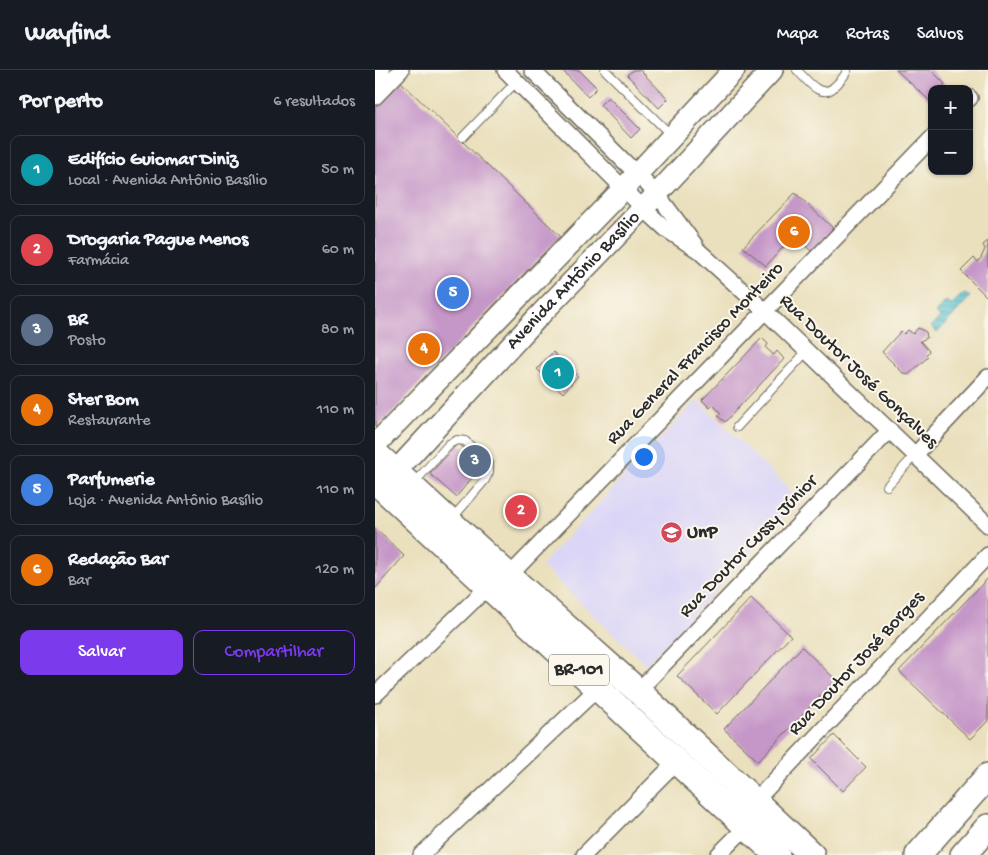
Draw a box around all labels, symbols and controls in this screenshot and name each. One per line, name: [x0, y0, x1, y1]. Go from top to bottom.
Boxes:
text: Wayfind: [25, 20, 109, 49]
text: Mapa: [777, 24, 818, 45]
text: Rotas: [846, 24, 889, 45]
text: Salvos: [917, 24, 963, 45]
map controls: [928, 85, 973, 175]
button: +: [928, 85, 973, 130]
text: Por perto: [20, 90, 103, 115]
text: 6 resultados: [273, 93, 355, 112]
button: −: [928, 130, 973, 175]
text: Edifício Guiomar Diniz: [68, 149, 238, 172]
text: 1: [34, 161, 40, 180]
text: 50 m: [321, 161, 354, 180]
text: Local · Avenida Antônio Basílio: [68, 172, 267, 191]
street label: Avenida Antônio Basílio: [502, 206, 646, 355]
pin: 6: [778, 213, 810, 251]
text: Drogaria Pague Menos: [68, 229, 248, 252]
text: 2: [33, 241, 41, 260]
text: 60 m: [322, 241, 354, 260]
text: Farmácia: [68, 252, 129, 271]
street label: Rua General Francisco Monteiro: [603, 258, 790, 450]
pin: 5: [437, 274, 469, 312]
street label: Rua Doutor José Gonçalves: [774, 290, 943, 455]
text: BR: [68, 309, 88, 332]
text: 3: [33, 321, 41, 340]
text: 80 m: [321, 321, 354, 340]
pin: 4: [408, 330, 440, 368]
text: Posto: [68, 332, 106, 351]
pin: 1: [542, 354, 574, 392]
text: Ster Bom: [68, 389, 139, 412]
text: 4: [33, 401, 41, 420]
text: 110 m: [317, 401, 354, 420]
text: Restaurante: [68, 412, 150, 431]
pin: 3: [459, 442, 491, 480]
your location: [631, 444, 657, 470]
text: Parfumerie: [68, 469, 154, 492]
street label: Rua Doutor Cussy Júnior: [675, 469, 825, 623]
text: 5: [33, 481, 41, 500]
text: 110 m: [317, 481, 354, 500]
text: Loja · Avenida Antônio Basílio: [68, 492, 263, 511]
pin: 2: [505, 492, 537, 530]
school or university icon: UnP: [659, 521, 683, 545]
place label: UnP: [687, 522, 719, 545]
text: Redação Bar: [68, 549, 168, 572]
text: 6: [33, 561, 41, 580]
text: 120 m: [315, 561, 354, 580]
text: Bar: [68, 572, 91, 591]
street label: Rua Doutor José Borges: [784, 586, 931, 741]
button: Salvar: [20, 630, 183, 675]
button: Compartilhar: [193, 630, 355, 675]
road number: BR-101: [549, 654, 609, 686]

